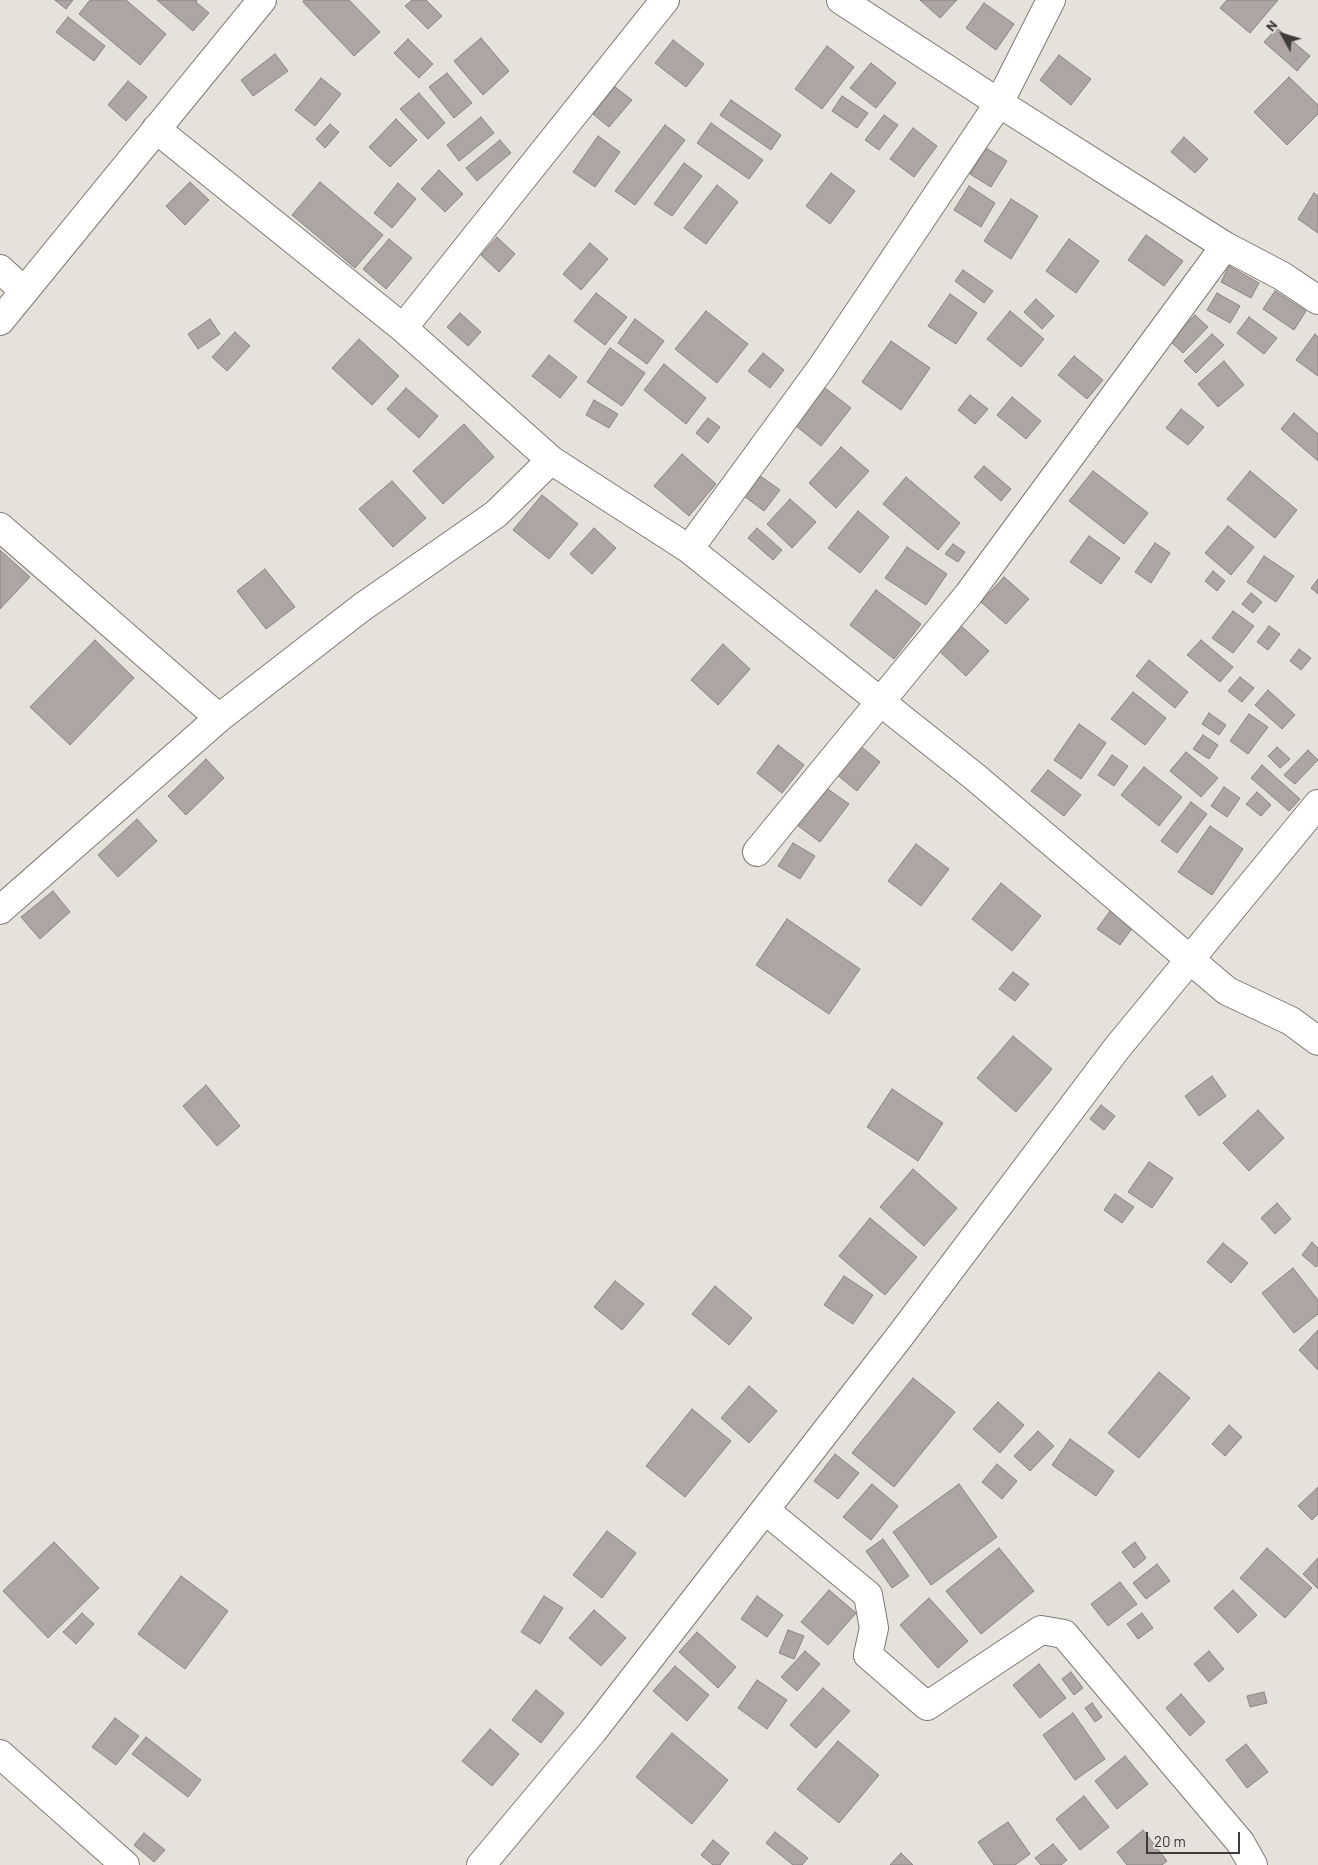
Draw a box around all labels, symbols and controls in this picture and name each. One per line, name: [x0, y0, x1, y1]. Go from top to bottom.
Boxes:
north arrow: [1258, 10, 1308, 60]
text: N: [1261, 16, 1280, 34]
scale bar: [1148, 1822, 1242, 1854]
text: 20 m: [1154, 1832, 1186, 1850]

